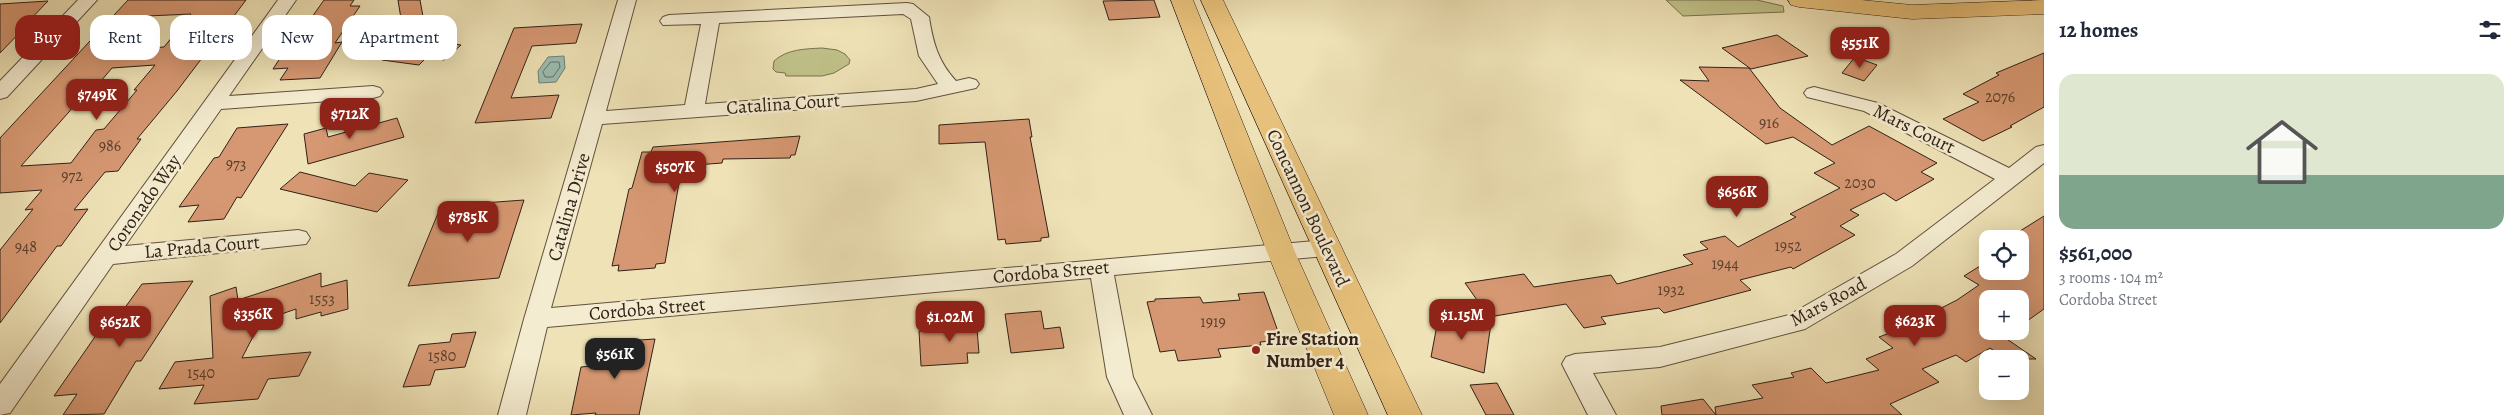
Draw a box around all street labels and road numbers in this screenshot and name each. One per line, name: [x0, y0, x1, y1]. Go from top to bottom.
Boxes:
street label: Catalina Court: [725, 87, 841, 121]
street label: Mars Court: [1869, 98, 1959, 160]
street label: Concannon Boulevard: [1260, 125, 1356, 292]
street label: Coronado Way: [101, 149, 187, 257]
street label: Catalina Drive: [541, 150, 597, 264]
street label: La Prada Court: [143, 229, 261, 265]
street label: Cordoba Street: [992, 254, 1110, 290]
street label: Mars Road: [1785, 271, 1871, 333]
street label: Cordoba Street: [588, 291, 706, 327]

